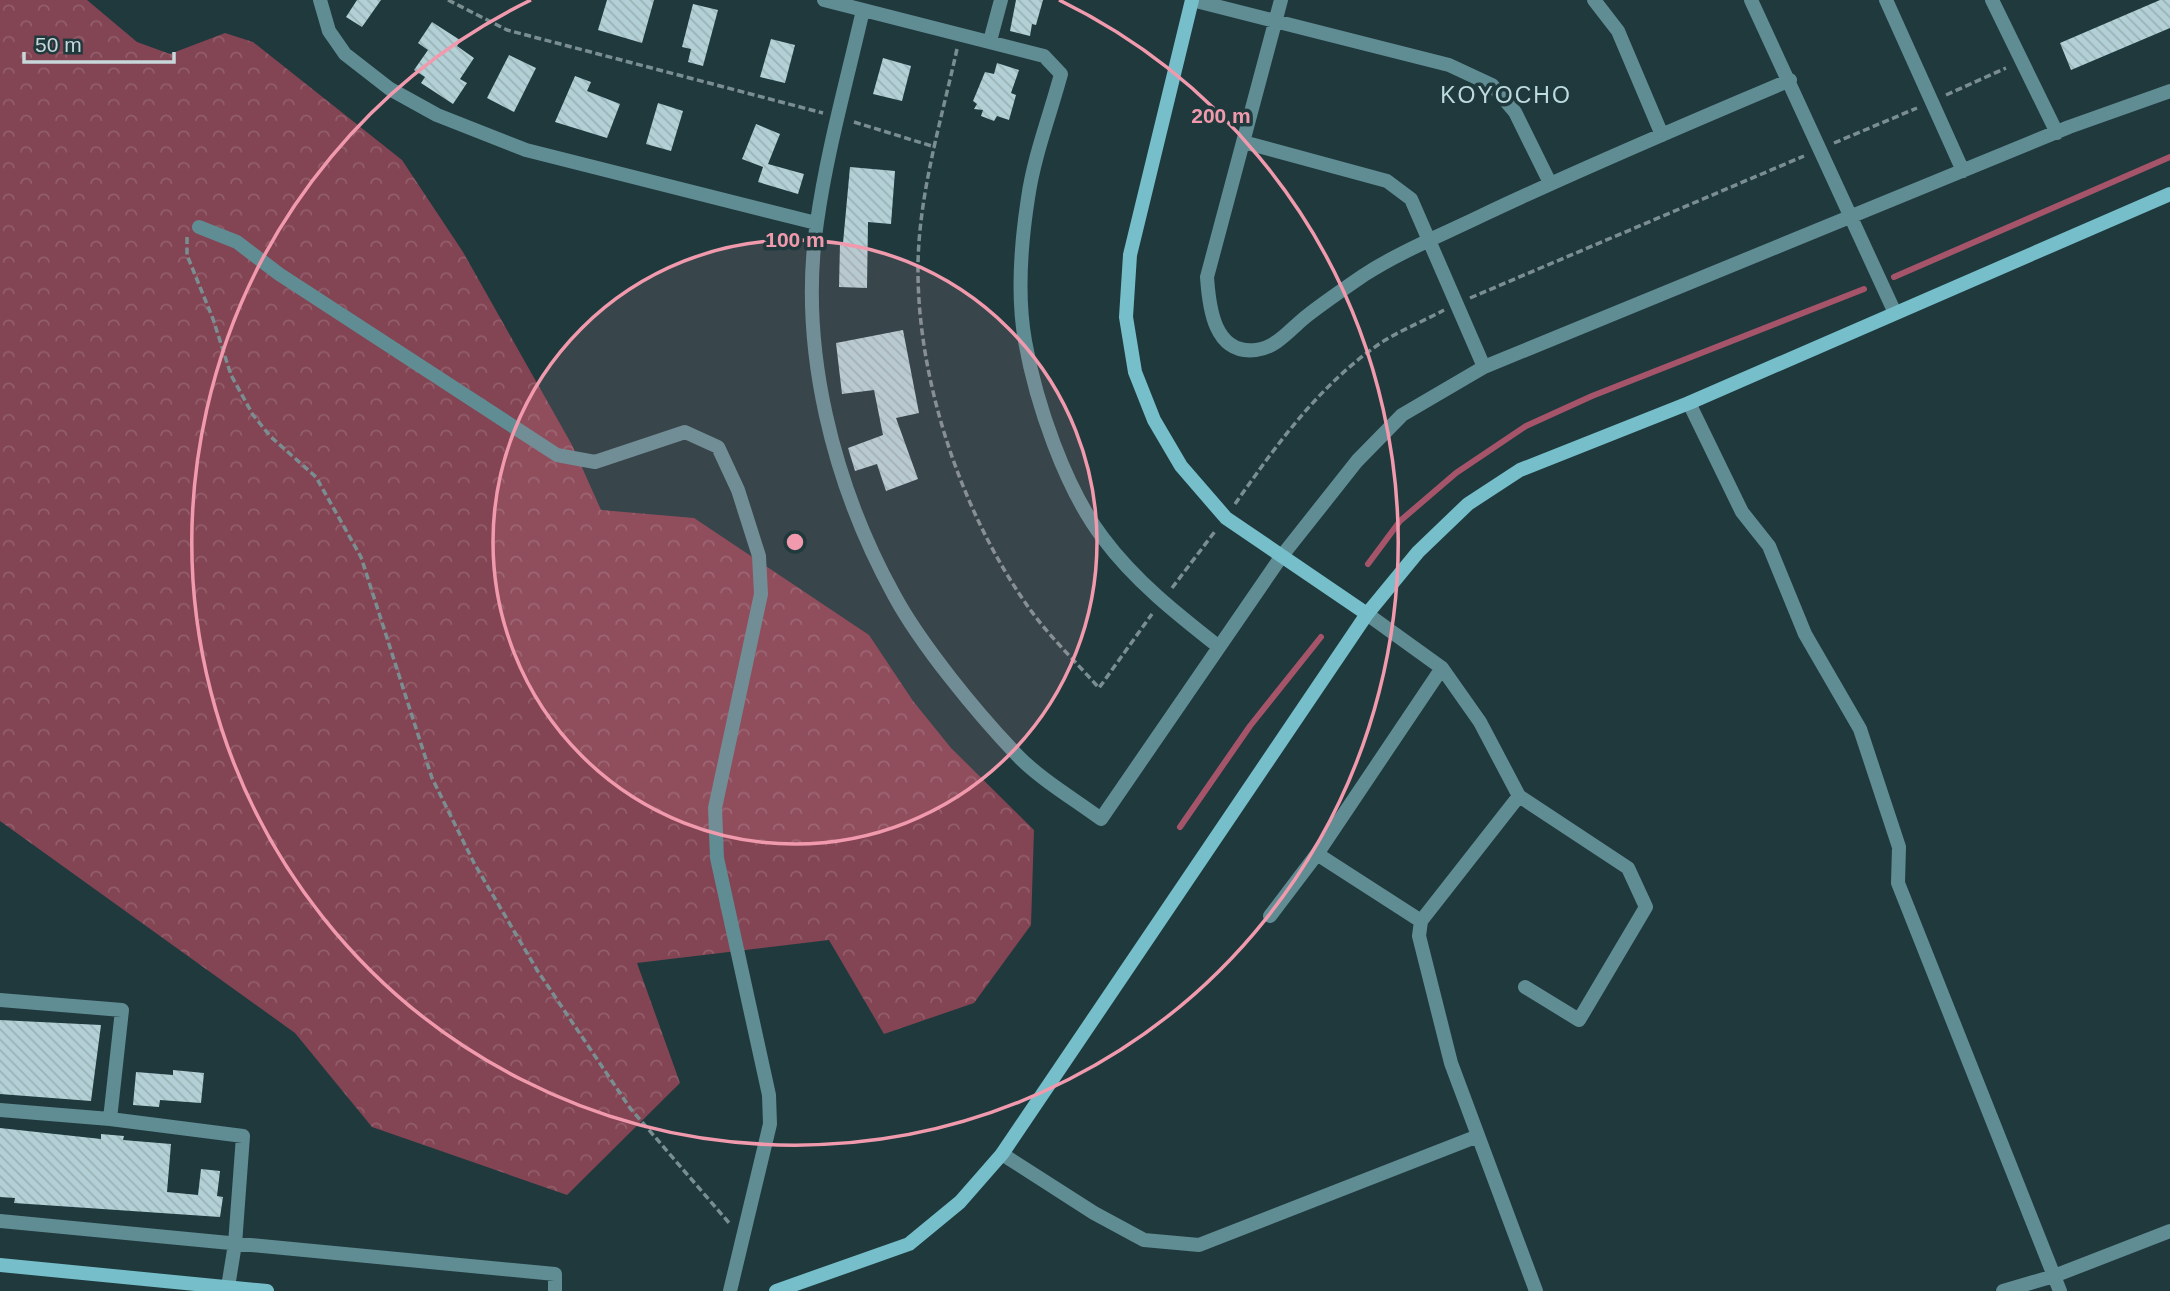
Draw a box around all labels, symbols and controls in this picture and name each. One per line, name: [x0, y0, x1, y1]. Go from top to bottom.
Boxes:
scale bar: [24, 21, 175, 65]
text: 50 m: [35, 33, 82, 56]
district label: KOYOCHO: [1440, 82, 1572, 108]
text: 200 m: [1191, 104, 1251, 127]
text: 100 m: [765, 228, 825, 251]
centre of rings: [783, 530, 807, 554]

